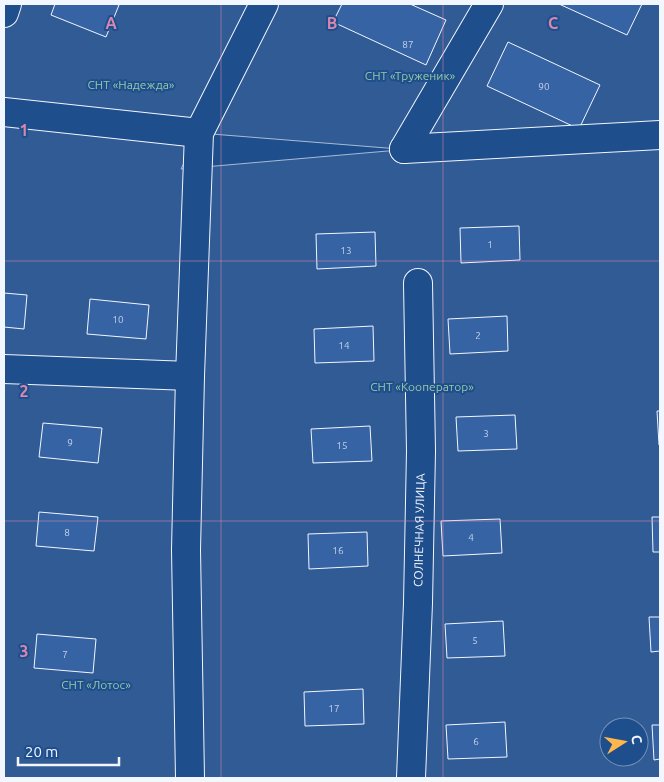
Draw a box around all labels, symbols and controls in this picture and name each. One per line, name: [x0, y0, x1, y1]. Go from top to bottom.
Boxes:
text: A: [105, 14, 117, 32]
text: B: [327, 14, 337, 32]
text: C: [548, 14, 558, 32]
house number: 87: [402, 39, 414, 50]
park label: СНТ «Труженик»: [365, 69, 456, 82]
park label: СНТ «Надежда»: [88, 78, 175, 91]
house number: 90: [538, 81, 550, 92]
text: 1: [19, 121, 29, 139]
house number: 1: [487, 239, 493, 250]
house number: 13: [340, 245, 352, 256]
house number: 10: [112, 314, 124, 325]
house number: 2: [475, 330, 481, 341]
house number: 14: [338, 340, 350, 351]
park label: СНТ «Кооператор»: [370, 380, 474, 393]
text: 2: [19, 382, 29, 400]
house number: 3: [483, 428, 489, 439]
house number: 9: [67, 437, 73, 448]
house number: 15: [336, 440, 348, 451]
street label: СОЛНЕЧНАЯ УЛИЦА: [411, 473, 427, 587]
house number: 8: [64, 527, 70, 538]
house number: 4: [468, 532, 474, 543]
house number: 16: [332, 545, 344, 556]
house number: 5: [472, 635, 478, 646]
text: 3: [19, 642, 29, 660]
house number: 7: [62, 649, 68, 660]
park label: СНТ «Лотос»: [61, 678, 131, 691]
house number: 17: [328, 703, 340, 714]
north arrow: [599, 717, 649, 767]
scale bar: [18, 734, 119, 766]
text: С: [628, 734, 645, 745]
house number: 6: [473, 736, 479, 747]
text: 20 m: [25, 743, 58, 760]

